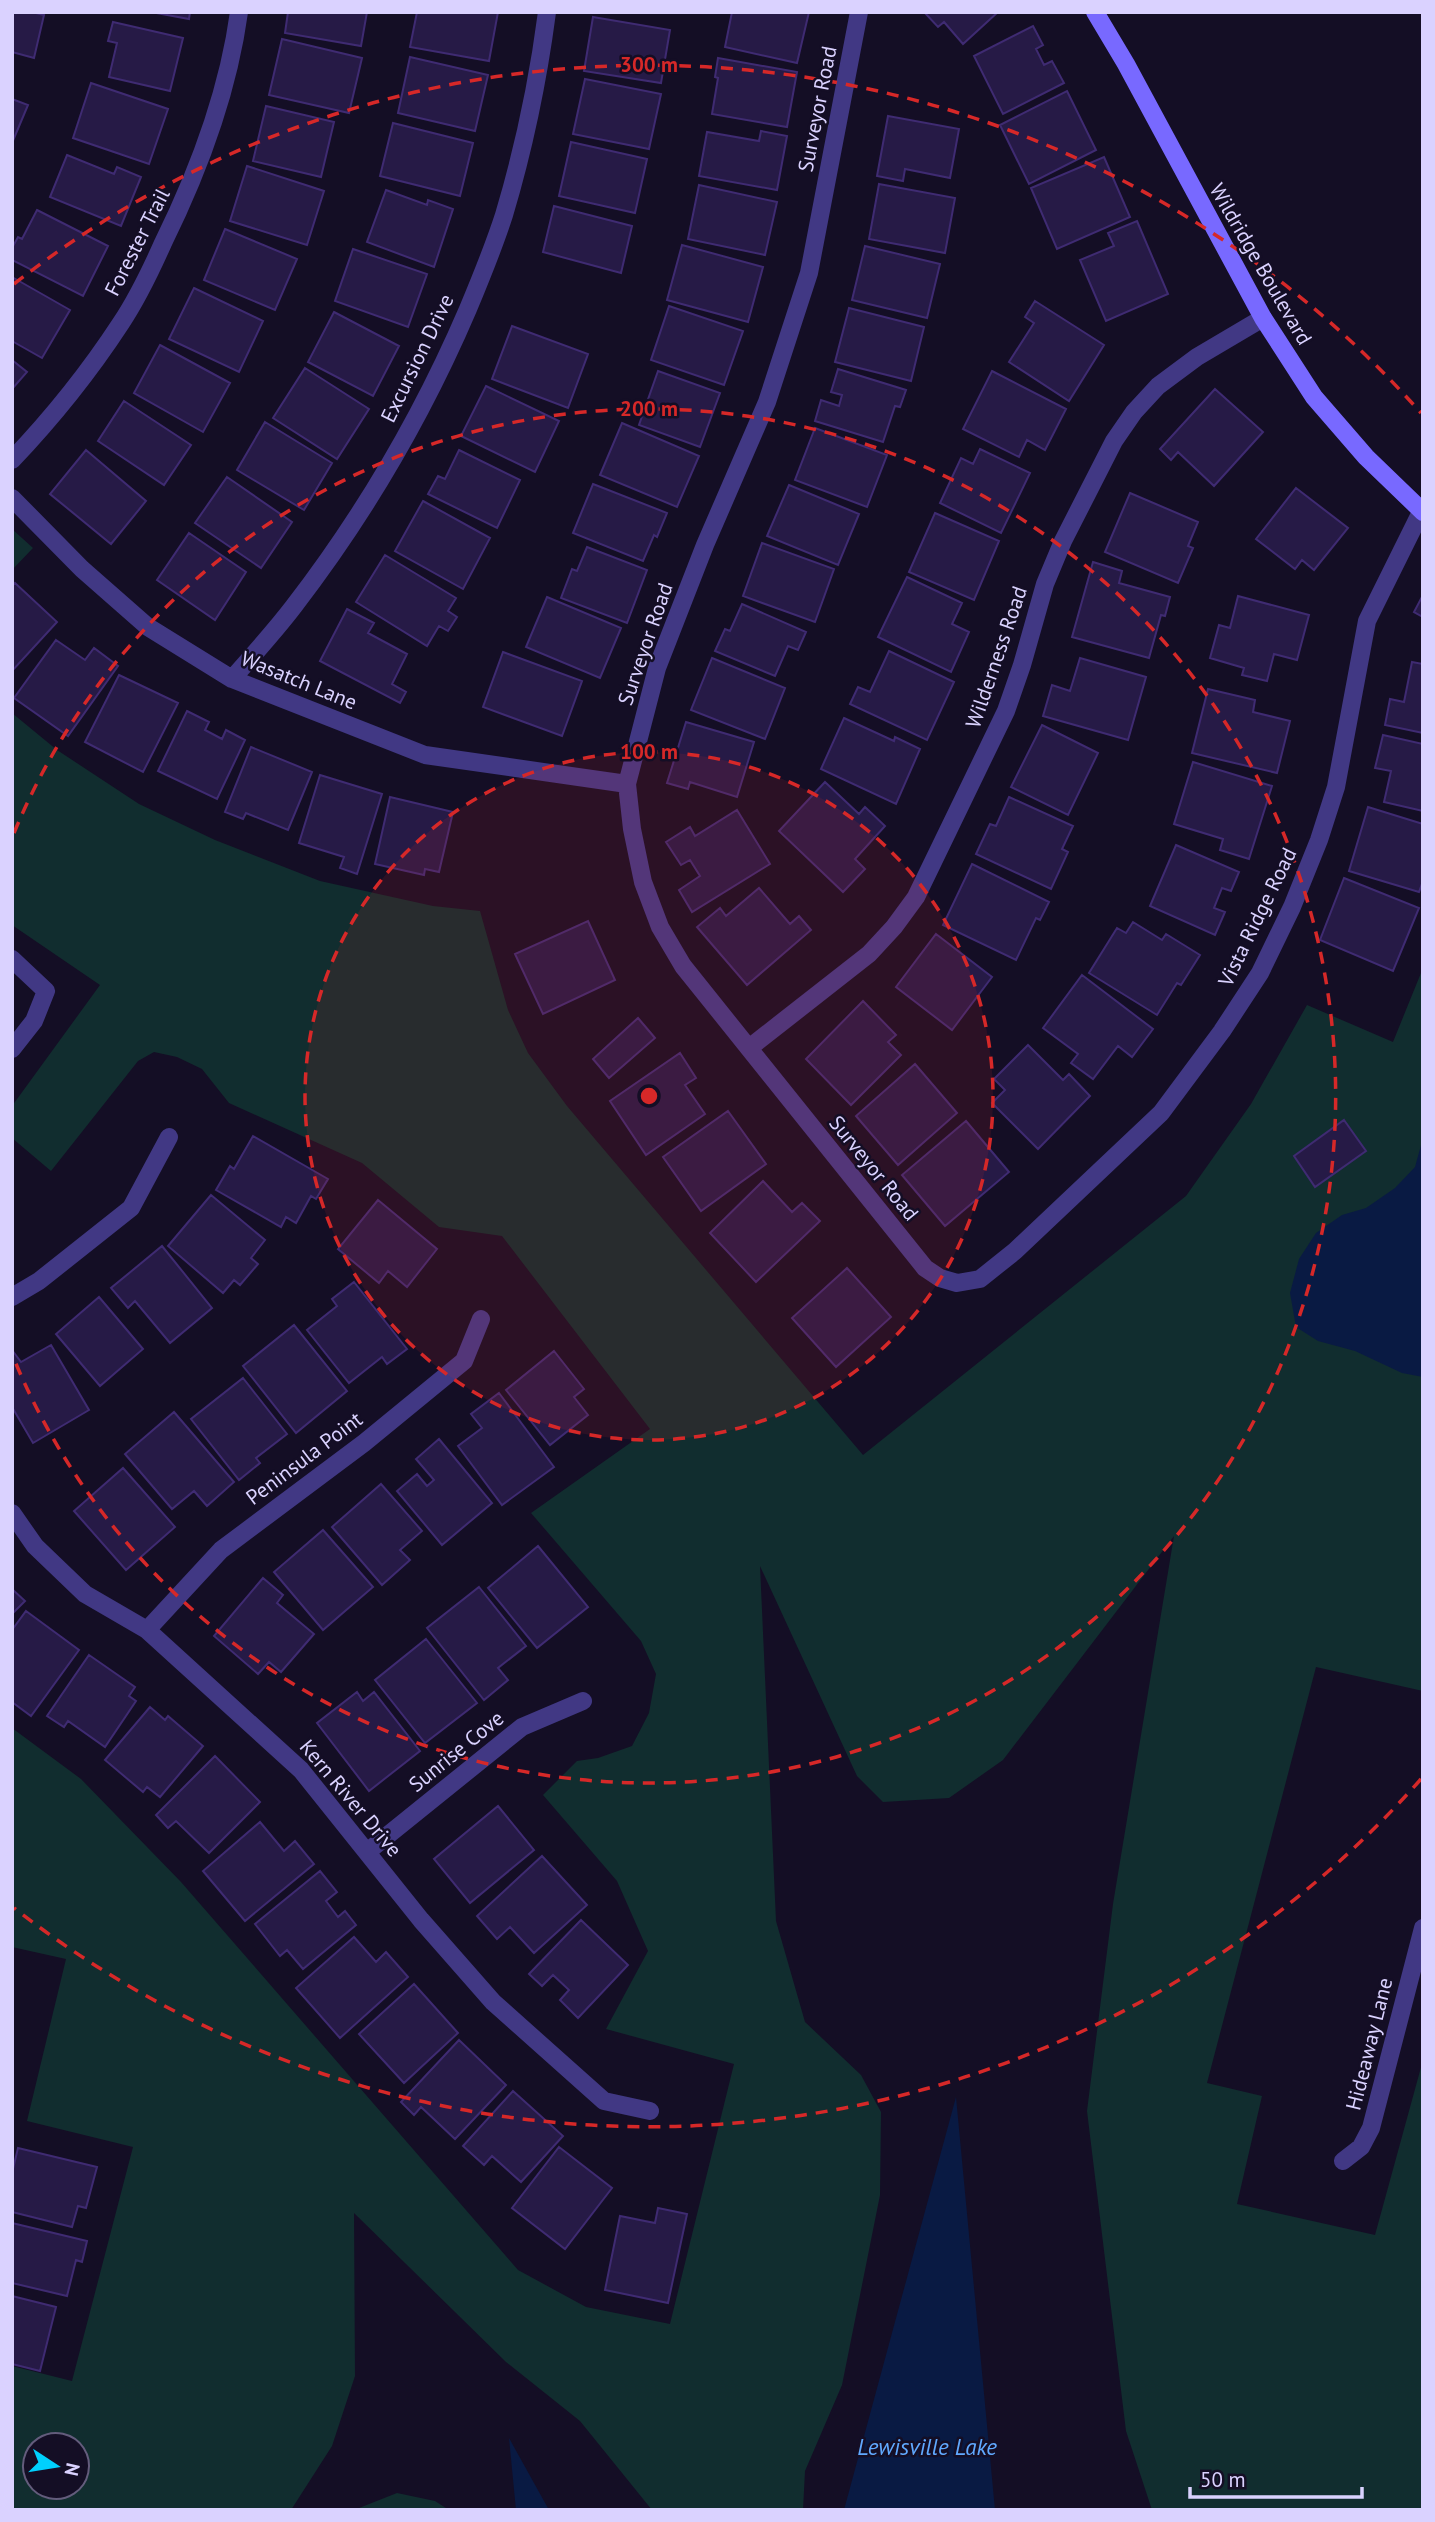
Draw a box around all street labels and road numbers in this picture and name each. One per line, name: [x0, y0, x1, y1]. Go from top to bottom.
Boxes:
street label: Surveyor Road: [792, 44, 842, 174]
street label: Wildridge Boulevard: [1204, 178, 1318, 350]
street label: Forester Trail: [98, 184, 176, 300]
street label: Excursion Drive: [374, 289, 460, 427]
street label: Surveyor Road: [611, 579, 679, 709]
street label: Wilderness Road: [959, 583, 1033, 731]
street label: Wasatch Lane: [237, 645, 361, 715]
street label: Vista Ridge Road: [1211, 843, 1302, 992]
street label: Surveyor Road: [823, 1110, 925, 1226]
street label: Peninsula Point: [240, 1405, 368, 1511]
street label: Sunrise Cove: [403, 1704, 509, 1798]
street label: Kern River Drive: [294, 1734, 408, 1862]
street label: Hideaway Lane: [1339, 1975, 1399, 2113]

